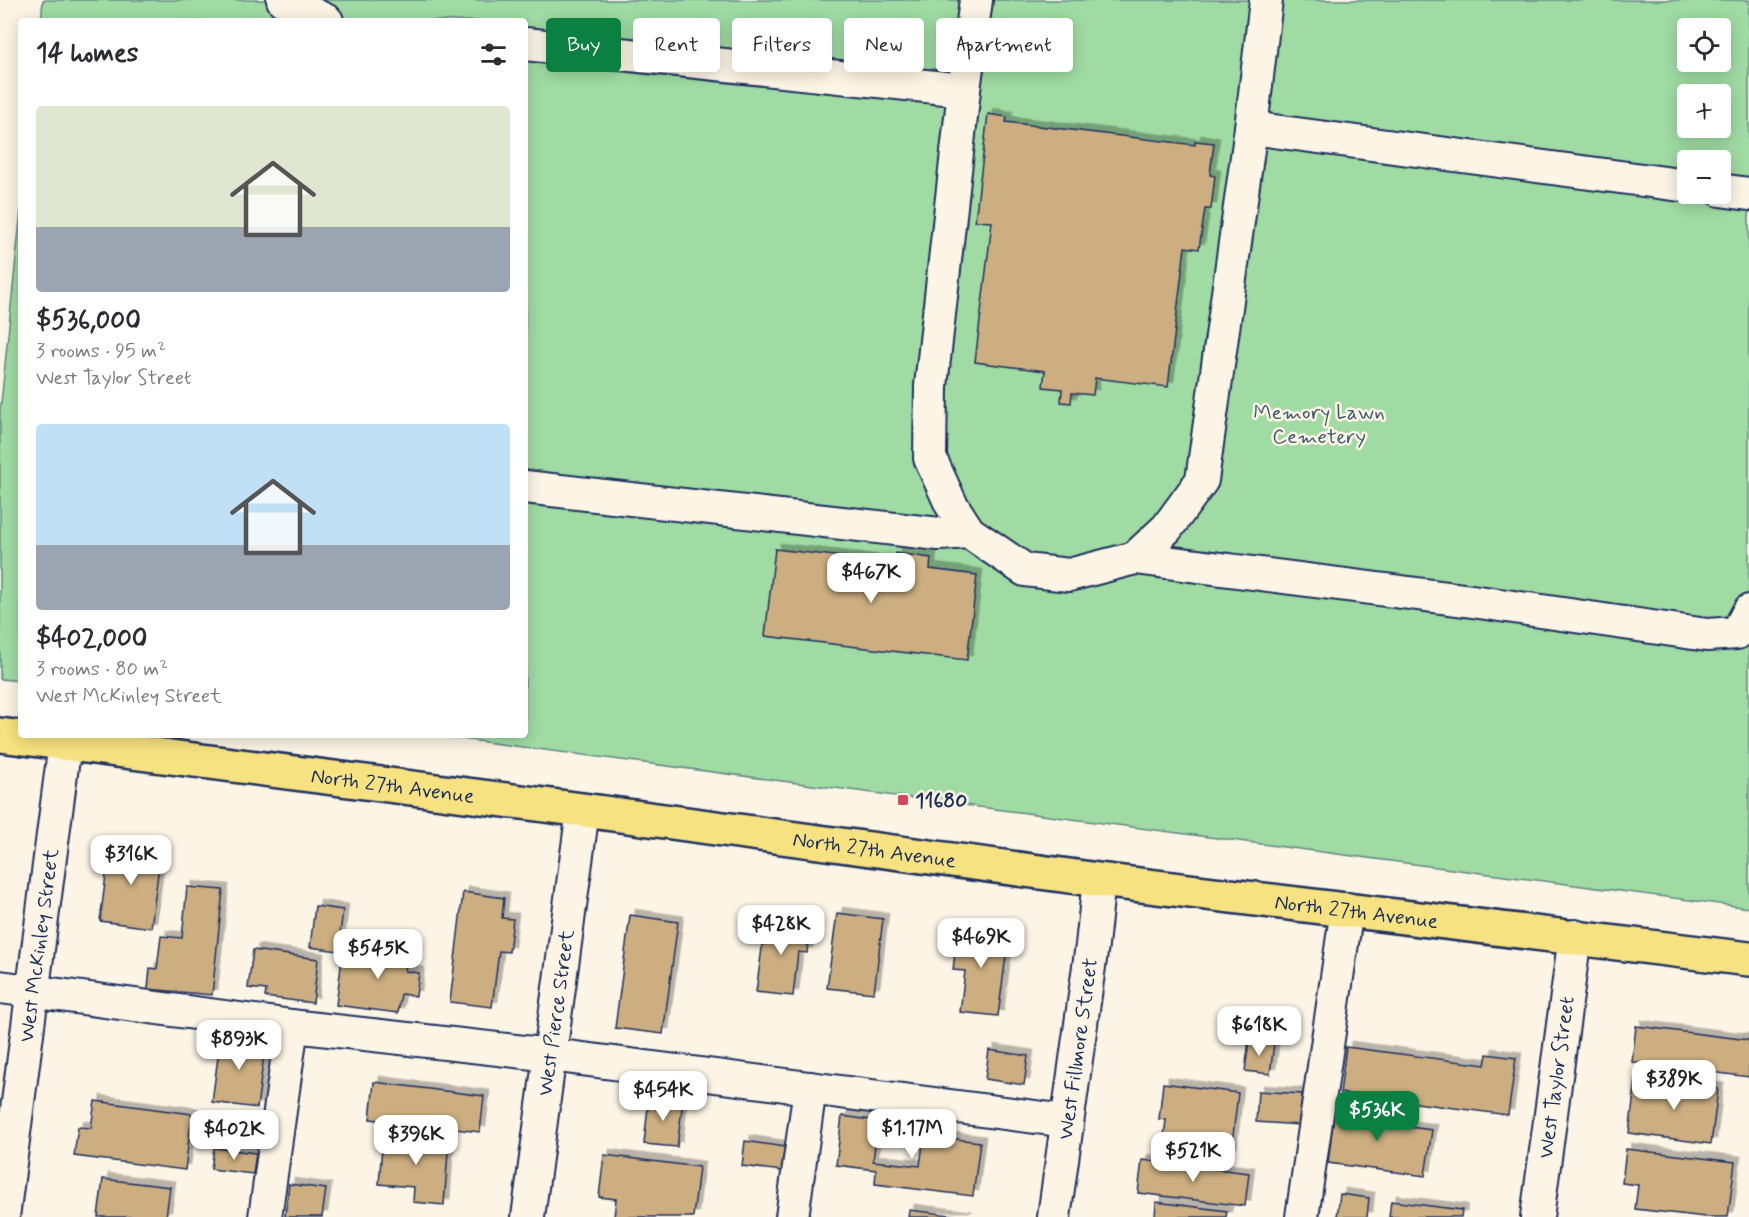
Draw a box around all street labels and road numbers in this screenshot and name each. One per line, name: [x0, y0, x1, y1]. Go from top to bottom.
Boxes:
street label: North 27th Avenue: [309, 762, 476, 811]
street label: North 27th Avenue: [791, 826, 958, 875]
street label: West McKinley Street: [13, 846, 66, 1044]
street label: North 27th Avenue: [1273, 888, 1440, 936]
street label: West Pierce Street: [531, 927, 582, 1098]
street label: West Fillmore Street: [1052, 956, 1105, 1141]
street label: West Taylor Street: [1532, 994, 1582, 1160]

